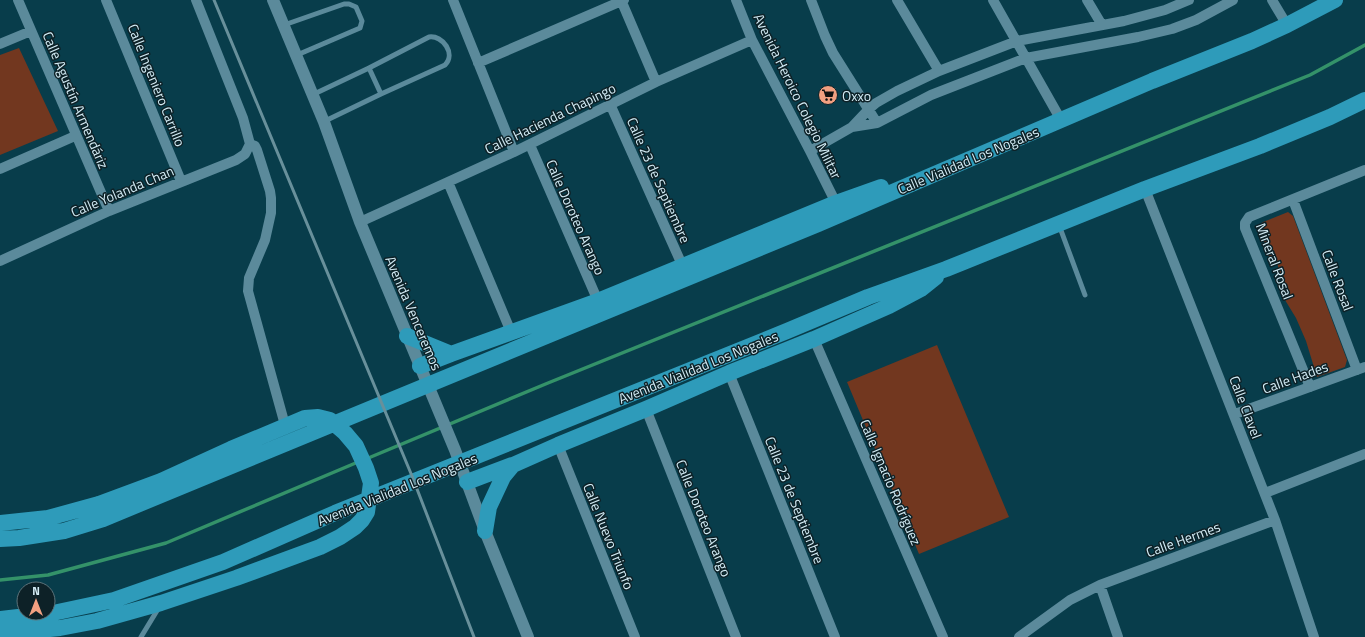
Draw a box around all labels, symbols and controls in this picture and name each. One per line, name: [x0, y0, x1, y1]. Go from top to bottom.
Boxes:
street label: Avenida Heroico Colegio Militar: [749, 10, 847, 182]
street label: Calle Ingeniero Carrillo: [123, 21, 191, 149]
street label: Calle Agustín Armendáriz: [38, 28, 114, 172]
street label: Calle Hacienda Chapingo: [481, 77, 619, 159]
supermarket icon: Oxxo: [817, 84, 839, 106]
place label: Oxxo: [842, 85, 871, 106]
street label: Calle 23 de Septiembre: [622, 114, 696, 246]
street label: Calle Vialidad Los Nogales: [894, 121, 1042, 199]
street label: Calle Doroteo Arango: [541, 156, 611, 278]
street label: Calle Yolanda Chan: [67, 160, 177, 222]
street label: Mineral Rosal: [1251, 220, 1299, 302]
street label: Calle Rosal: [1317, 246, 1359, 314]
street label: Avenida Venceremos: [380, 252, 448, 374]
street label: Avenida Vialidad Los Nogales: [615, 325, 781, 409]
street label: Calle Hades: [1259, 355, 1331, 399]
street label: Calle Clavel: [1224, 372, 1268, 442]
street label: Calle Ignacio Rodríguez: [855, 416, 927, 548]
street label: Calle 23 de Septiembre: [760, 433, 830, 567]
street label: Avenida Vialidad Los Nogales: [314, 447, 480, 531]
street label: Calle Doroteo Arango: [671, 456, 737, 580]
street label: Calle Nuevo Triunfo: [578, 480, 640, 592]
street label: Calle Hermes: [1143, 516, 1223, 562]
north arrow: [16, 581, 56, 621]
text: N: [32, 583, 40, 599]

